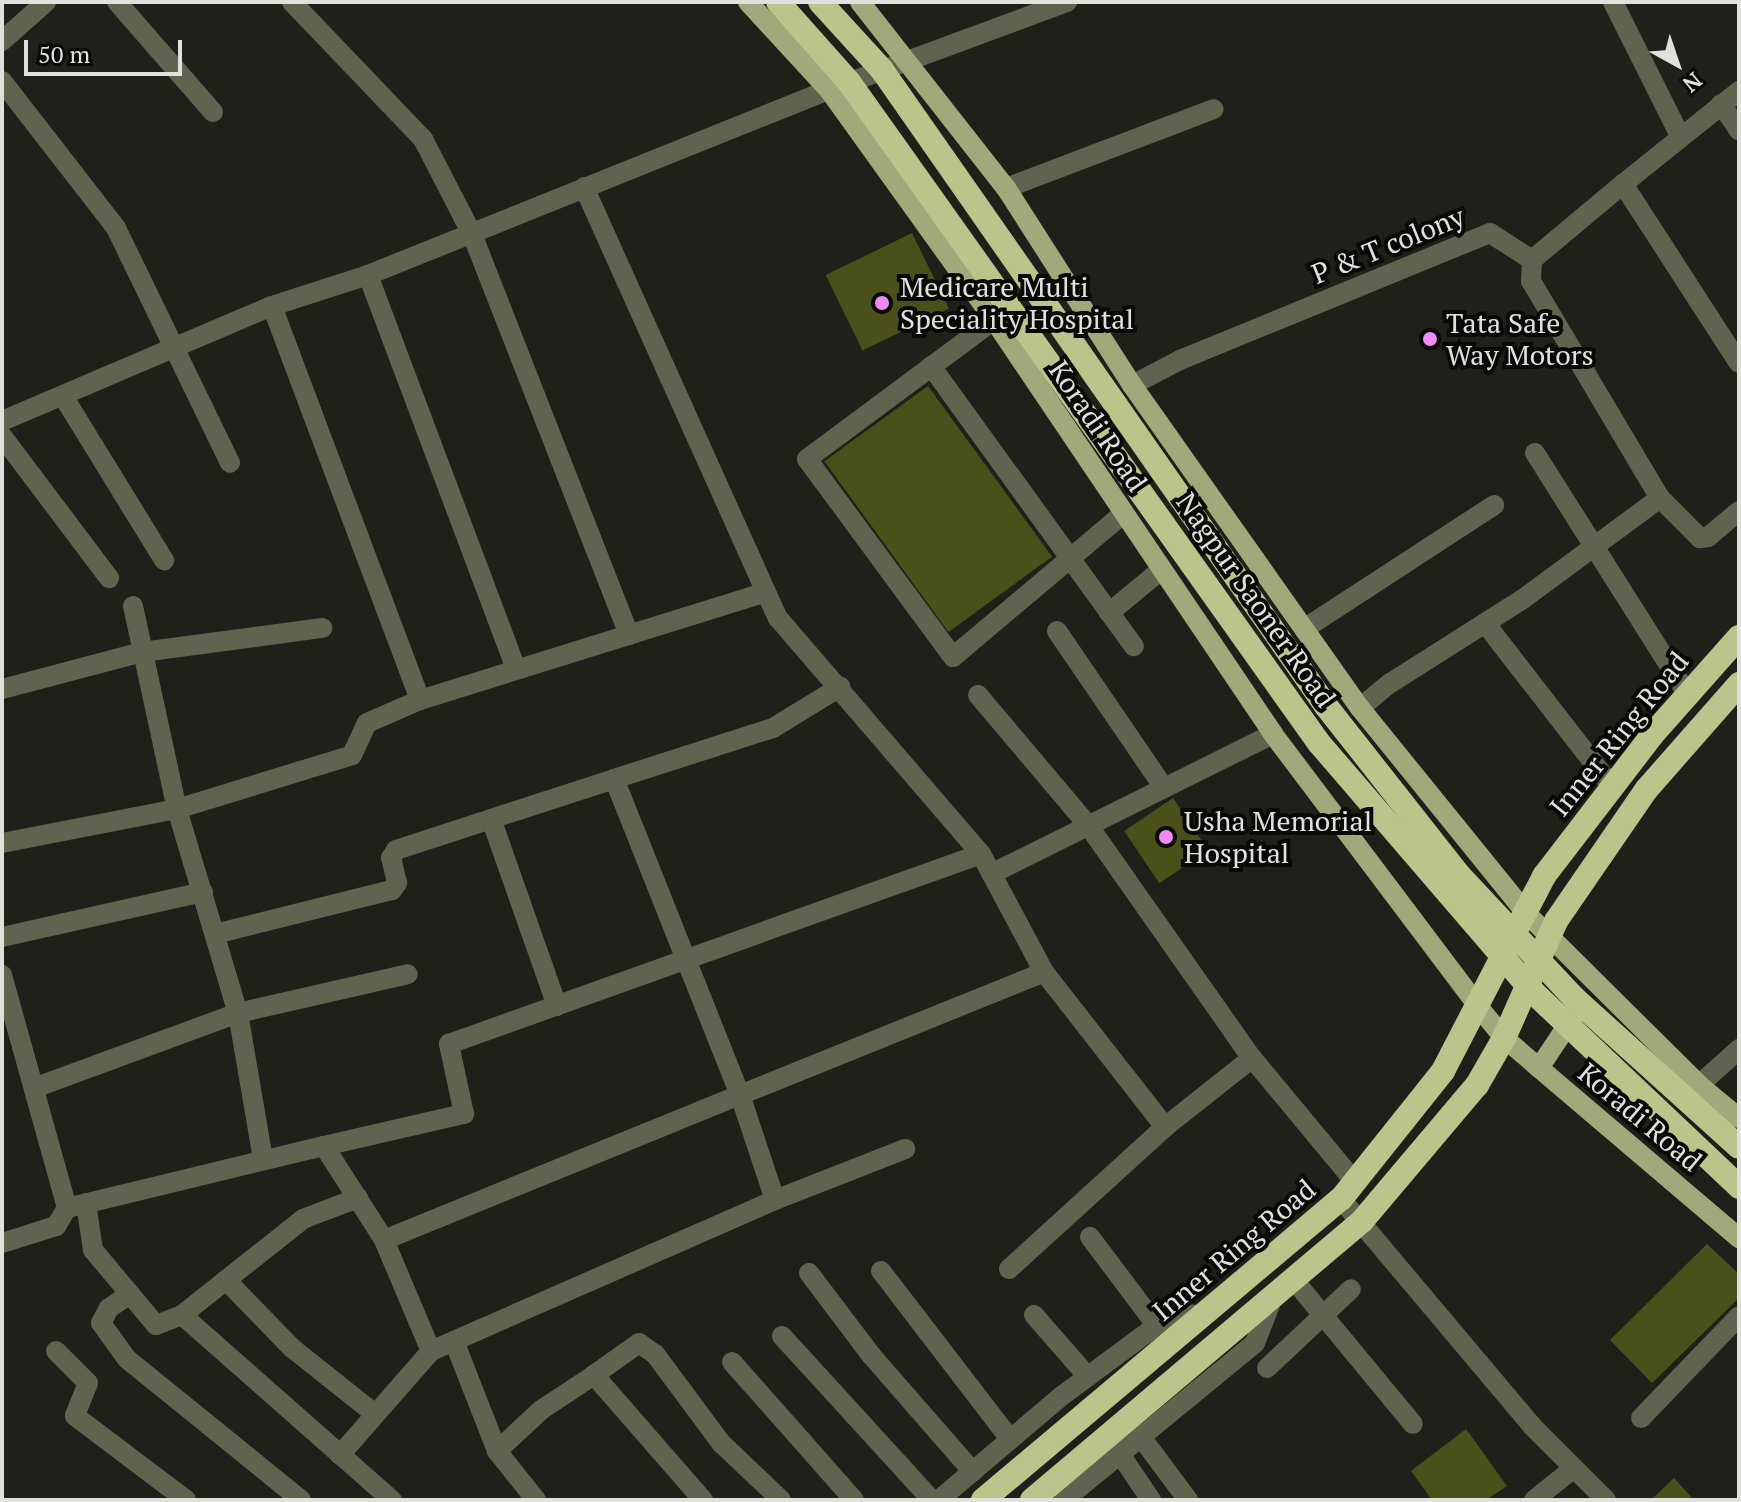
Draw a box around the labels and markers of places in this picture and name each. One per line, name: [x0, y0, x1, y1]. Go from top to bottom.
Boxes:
place label: Medicare Multi Speciality Hospital: [900, 270, 1134, 336]
marker: Medicare Multi Speciality Hospital: [871, 292, 893, 314]
place label: Tata Safe Way Motors: [1446, 306, 1594, 372]
marker: Tata Safe Way Motors: [1421, 330, 1439, 348]
place label: Usha Memorial Hospital: [1184, 804, 1372, 870]
marker: Usha Memorial Hospital: [1155, 826, 1177, 848]

